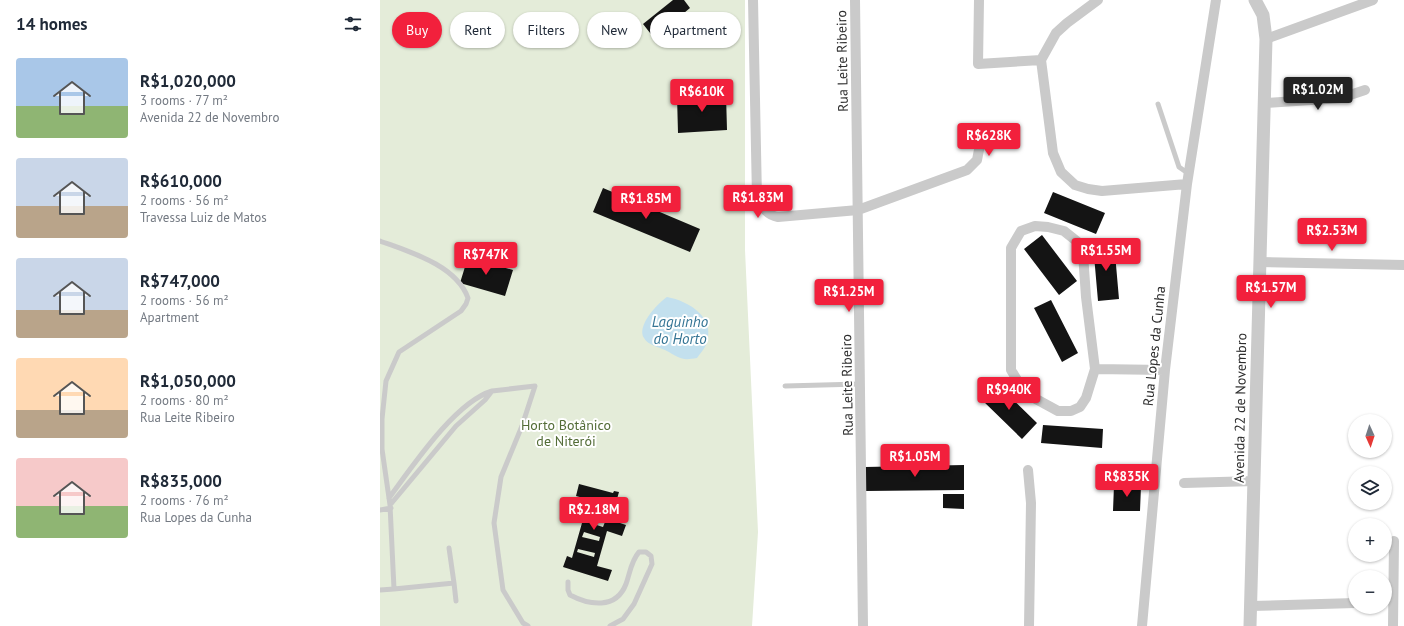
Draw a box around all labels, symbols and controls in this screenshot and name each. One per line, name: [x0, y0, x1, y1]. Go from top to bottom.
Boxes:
street label: Rua Leite Ribeiro: [832, 10, 852, 112]
chip: Buy: [392, 12, 442, 48]
chip: Rent: [450, 12, 505, 48]
chip: Filters: [513, 12, 579, 48]
chip: New: [587, 12, 642, 48]
chip: Apartment: [650, 12, 741, 48]
text: 14 homes: [16, 13, 87, 35]
icon: filters: [342, 13, 364, 35]
text: R$1,020,000: [140, 70, 236, 92]
icon: home: [48, 74, 96, 122]
pin: R$1.02M: [1281, 77, 1355, 111]
pin: R$610K: [669, 79, 735, 113]
text: R$1.02M: [1293, 81, 1343, 98]
text: R$610K: [679, 83, 725, 100]
text: 3 rooms · 77 m²: [140, 92, 228, 109]
text: Avenida 22 de Novembro: [140, 109, 279, 126]
pin: R$628K: [956, 123, 1022, 157]
text: R$628K: [966, 127, 1012, 144]
text: R$610,000: [140, 170, 222, 192]
icon: home: [48, 174, 96, 222]
pin: R$1.83M: [721, 185, 795, 219]
pin: R$1.85M: [609, 186, 683, 220]
text: R$1.83M: [733, 189, 783, 206]
text: R$1.85M: [621, 190, 671, 207]
text: 2 rooms · 56 m²: [140, 192, 229, 209]
text: Travessa Luiz de Matos: [140, 209, 267, 226]
pin: R$2.53M: [1295, 218, 1369, 252]
text: R$2.53M: [1307, 222, 1357, 239]
pin: R$1.55M: [1069, 238, 1143, 272]
pin: R$747K: [453, 242, 519, 276]
text: R$1.55M: [1081, 242, 1131, 259]
text: R$747K: [463, 246, 509, 263]
text: R$747,000: [140, 270, 220, 292]
icon: home: [48, 274, 96, 322]
pin: R$1.57M: [1234, 275, 1308, 309]
pin: R$1.25M: [812, 279, 886, 313]
text: R$1.57M: [1246, 279, 1296, 296]
text: R$1.25M: [824, 283, 874, 300]
street label: Rua Lopes da Cunha: [1139, 285, 1169, 407]
text: 2 rooms · 56 m²: [140, 292, 229, 309]
text: Apartment: [140, 309, 199, 326]
water label: Laguinho do Horto: [652, 312, 708, 348]
street label: Avenida 22 de Novembro: [1230, 333, 1250, 483]
street label: Rua Leite Ribeiro: [837, 334, 857, 436]
text: R$1,050,000: [140, 370, 236, 392]
icon: home: [48, 374, 96, 422]
pin: R$940K: [976, 377, 1042, 411]
text: R$940K: [986, 381, 1032, 398]
text: 2 rooms · 80 m²: [140, 392, 229, 409]
text: Rua Leite Ribeiro: [140, 409, 235, 426]
north arrow: [1348, 414, 1392, 458]
map controls: [1348, 414, 1392, 614]
park label: Horto Botânico de Niterói: [521, 416, 611, 450]
pin: R$1.05M: [878, 444, 952, 478]
text: R$1.05M: [890, 448, 940, 465]
pin: R$835K: [1094, 464, 1160, 498]
button: layers: [1348, 466, 1392, 510]
text: R$835K: [1104, 468, 1150, 485]
text: R$835,000: [140, 470, 222, 492]
icon: home: [48, 474, 96, 522]
text: 2 rooms · 76 m²: [140, 492, 229, 509]
pin: R$2.18M: [557, 497, 631, 531]
text: R$2.18M: [569, 501, 619, 518]
text: Rua Lopes da Cunha: [140, 509, 252, 526]
button: +: [1348, 518, 1392, 562]
button: −: [1348, 570, 1392, 614]

